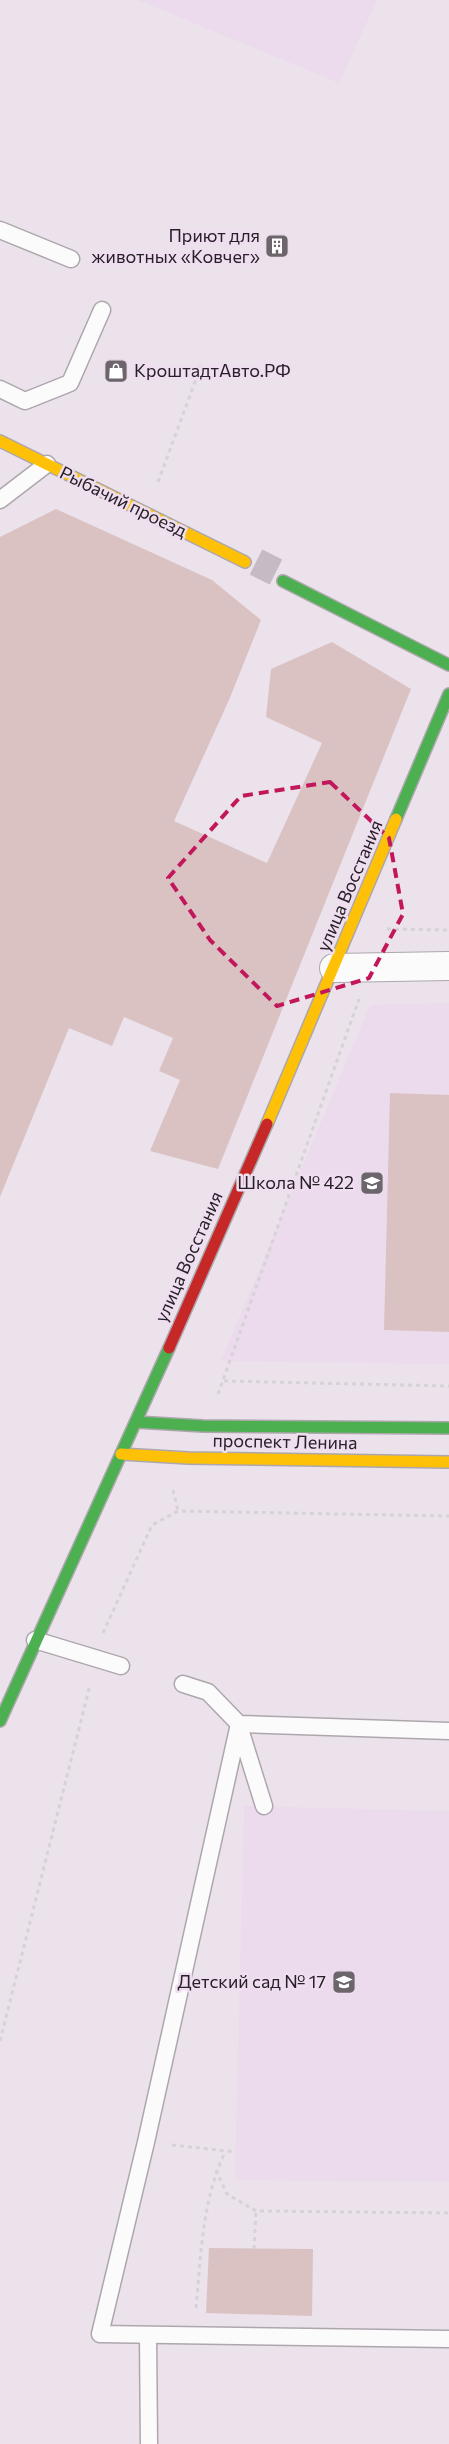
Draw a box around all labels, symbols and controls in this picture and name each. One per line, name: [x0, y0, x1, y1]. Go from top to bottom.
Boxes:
place label: Приют для животных «Ковчег»: [91, 224, 260, 267]
building icon: Приют для животных «Ковчег»: [264, 233, 290, 259]
shop icon: КроштадтАвто.РФ: [103, 358, 129, 384]
place label: КроштадтАвто.РФ: [134, 359, 291, 381]
street label: Рыбачий проезд: [56, 461, 191, 542]
street label: улица Восстания: [311, 817, 387, 955]
school or university icon: Школа № 422: [359, 1170, 385, 1196]
place label: Школа № 422: [237, 1171, 354, 1193]
street label: улица Восстания: [149, 1188, 227, 1325]
street label: проспект Ленина: [212, 1429, 358, 1453]
school or university icon: Детский сад № 17: [331, 1969, 357, 1995]
place label: Детский сад № 17: [177, 1970, 326, 1992]

